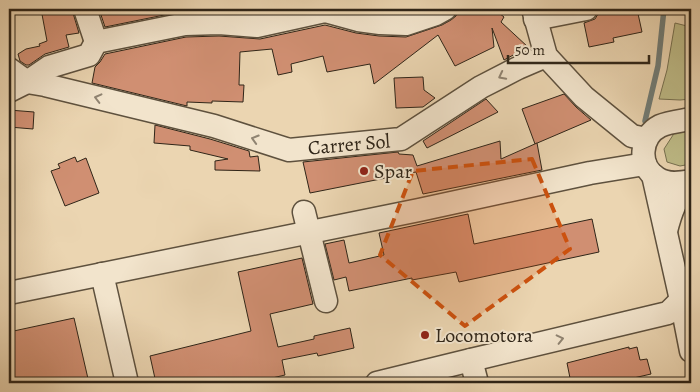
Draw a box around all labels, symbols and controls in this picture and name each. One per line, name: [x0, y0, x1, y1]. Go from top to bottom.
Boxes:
scale bar: [508, 32, 649, 64]
text: 50 m: [515, 40, 545, 60]
one-way arrow: [498, 70, 507, 80]
one-way arrow: [93, 93, 102, 104]
street label: Carrer Sol: [307, 127, 391, 162]
one-way arrow: [251, 135, 259, 145]
place label: Spar: [374, 158, 412, 185]
marker: Spar: [358, 165, 370, 177]
place label: Locomotora: [435, 322, 534, 349]
marker: Locomotora: [419, 329, 431, 341]
one-way arrow: [556, 334, 565, 345]

